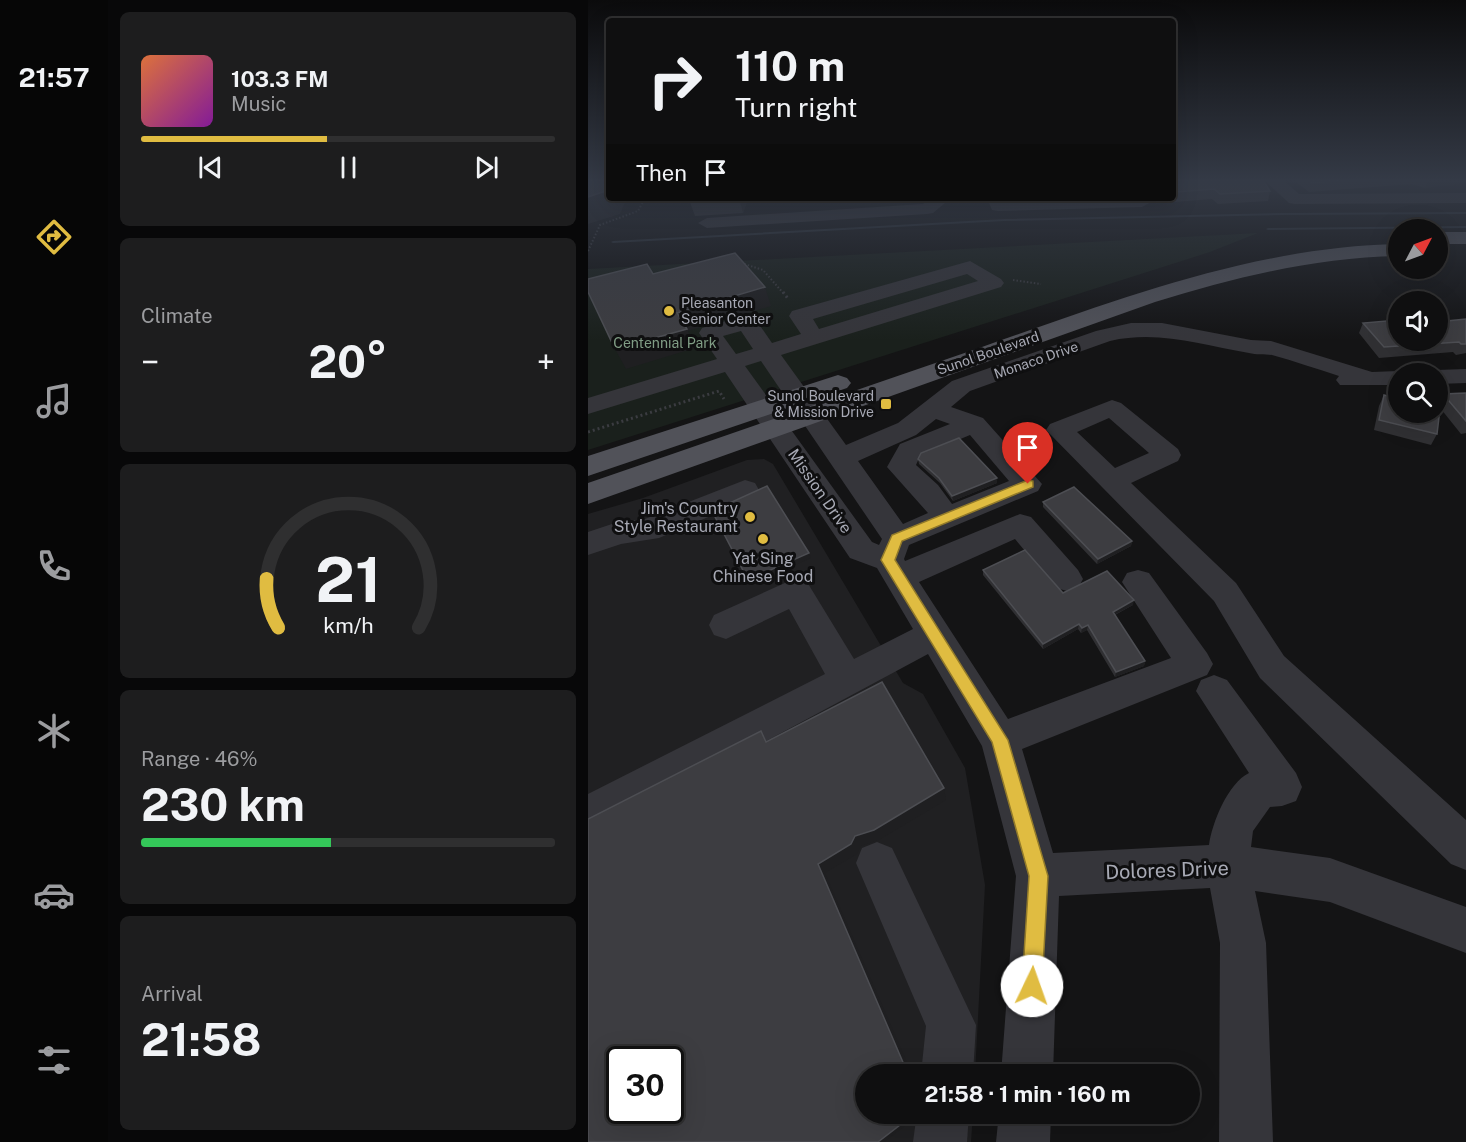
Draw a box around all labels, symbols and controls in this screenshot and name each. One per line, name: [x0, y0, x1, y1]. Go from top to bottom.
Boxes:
text: 110 m: [735, 41, 845, 90]
icon: right: [636, 42, 714, 120]
text: 21:57: [18, 61, 90, 93]
text: 103.3 FM: [231, 66, 328, 92]
text: Turn right: [735, 91, 858, 123]
text: Music: [231, 92, 286, 116]
icon: previous: [194, 151, 227, 184]
icon: pause: [332, 151, 365, 184]
icon: next: [470, 151, 503, 184]
icon: arrive: [699, 156, 732, 189]
text: Then: [636, 160, 687, 186]
icon: directions: [33, 216, 75, 258]
north arrow: [1388, 219, 1448, 279]
map controls: [1388, 219, 1448, 423]
button: sound: [1388, 291, 1448, 351]
place label: Pleasanton Senior Center: [681, 295, 771, 327]
text: Climate: [141, 304, 213, 328]
marker: Pleasanton Senior Center: [662, 304, 676, 318]
street label: Sunol Boulevard: [935, 328, 1041, 378]
text: 20°: [309, 335, 387, 388]
park label: Centennial Park: [613, 335, 717, 351]
street label: Monaco Drive: [992, 338, 1080, 382]
text: −: [141, 343, 159, 381]
text: +: [537, 343, 555, 381]
button: search: [1388, 363, 1448, 423]
icon: music: [33, 380, 75, 422]
place label: Sunol Boulevard & Mission Drive: [767, 388, 874, 420]
marker: Sunol Boulevard & Mission Drive: [879, 397, 893, 411]
pin: [1002, 422, 1053, 484]
icon: arrive: [1011, 431, 1044, 464]
street label: Mission Drive: [784, 445, 856, 537]
place label: Jim's Country Style Restaurant: [614, 499, 738, 536]
marker: Jim's Country Style Restaurant: [743, 510, 757, 524]
marker: Yat Sing Chinese Food: [756, 532, 770, 546]
text: 21: [315, 543, 381, 616]
icon: phone: [33, 545, 75, 587]
place label: Yat Sing Chinese Food: [713, 549, 813, 586]
text: km/h: [323, 613, 373, 638]
icon: climate: [33, 710, 75, 752]
text: Range · 46%: [141, 747, 258, 771]
text: 230 km: [141, 778, 305, 831]
street label: Dolores Drive: [1105, 856, 1229, 884]
icon: car: [33, 874, 75, 916]
position arrow: [1000, 954, 1064, 1018]
text: Arrival: [141, 982, 203, 1006]
text: 21:58: [141, 1013, 262, 1066]
icon: filters: [33, 1039, 75, 1081]
speed limit sign: 30: [606, 1046, 684, 1124]
text: 21:58 · 1 min · 160 m: [925, 1081, 1130, 1107]

